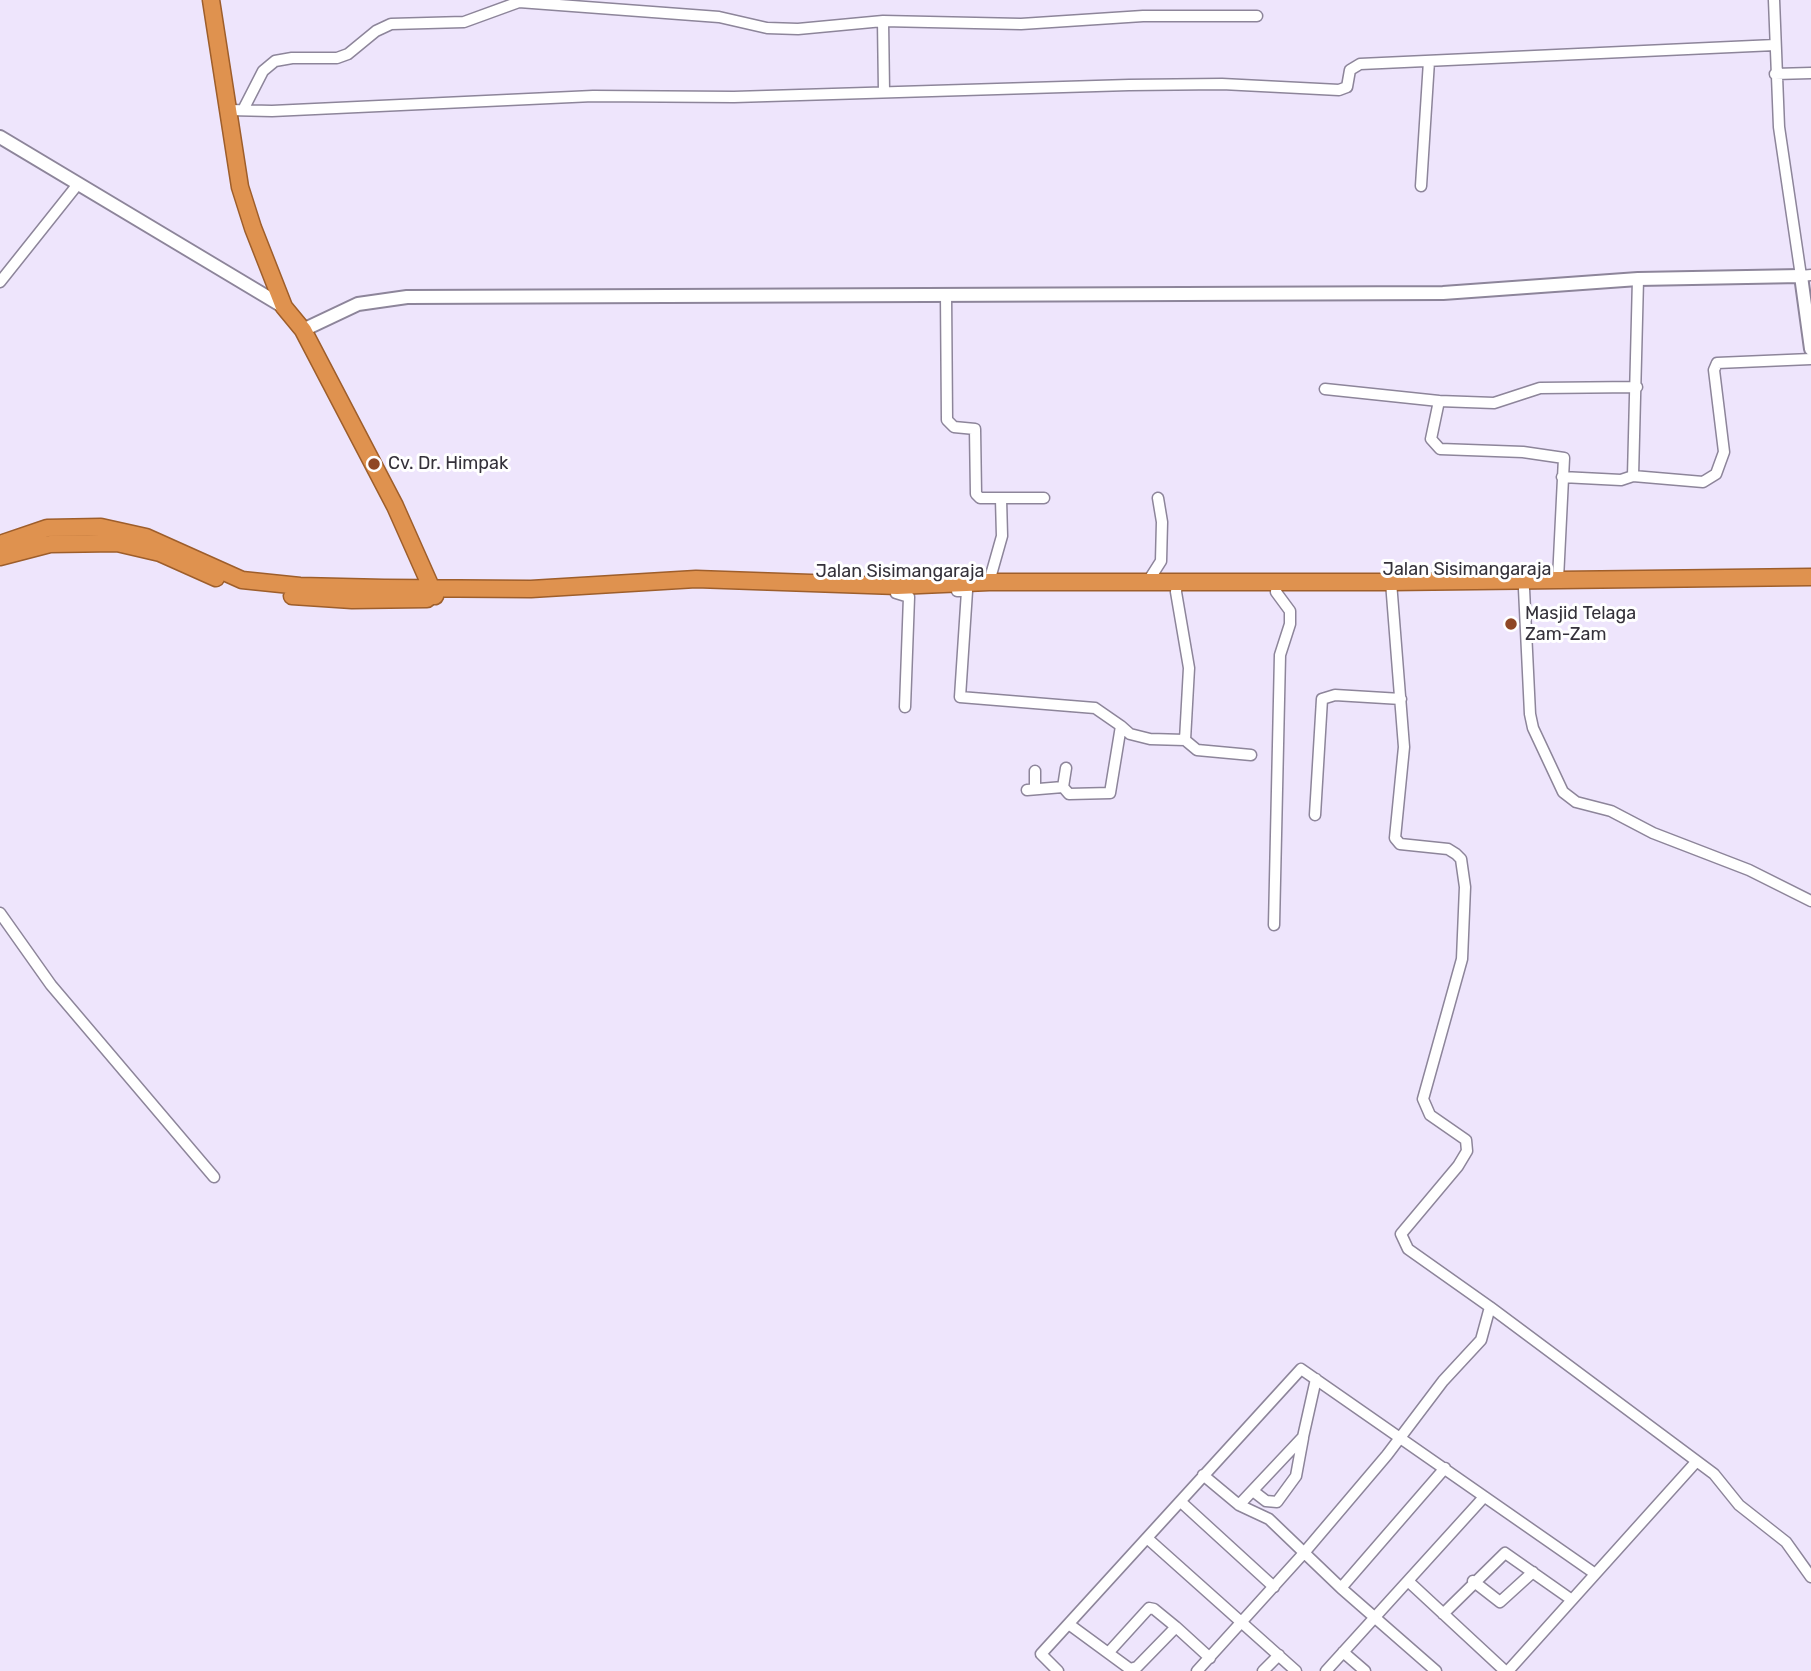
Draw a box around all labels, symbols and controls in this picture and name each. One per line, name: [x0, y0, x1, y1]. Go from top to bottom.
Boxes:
place label: Cv. Dr. Himpak: [388, 453, 508, 475]
marker: Cv. Dr. Himpak: [366, 456, 382, 472]
street label: Jalan Sisimangaraja: [1383, 559, 1551, 581]
street label: Jalan Sisimangaraja: [816, 561, 984, 583]
place label: Masjid Telaga Zam-Zam: [1525, 603, 1636, 646]
marker: Masjid Telaga Zam-Zam: [1503, 616, 1519, 632]

